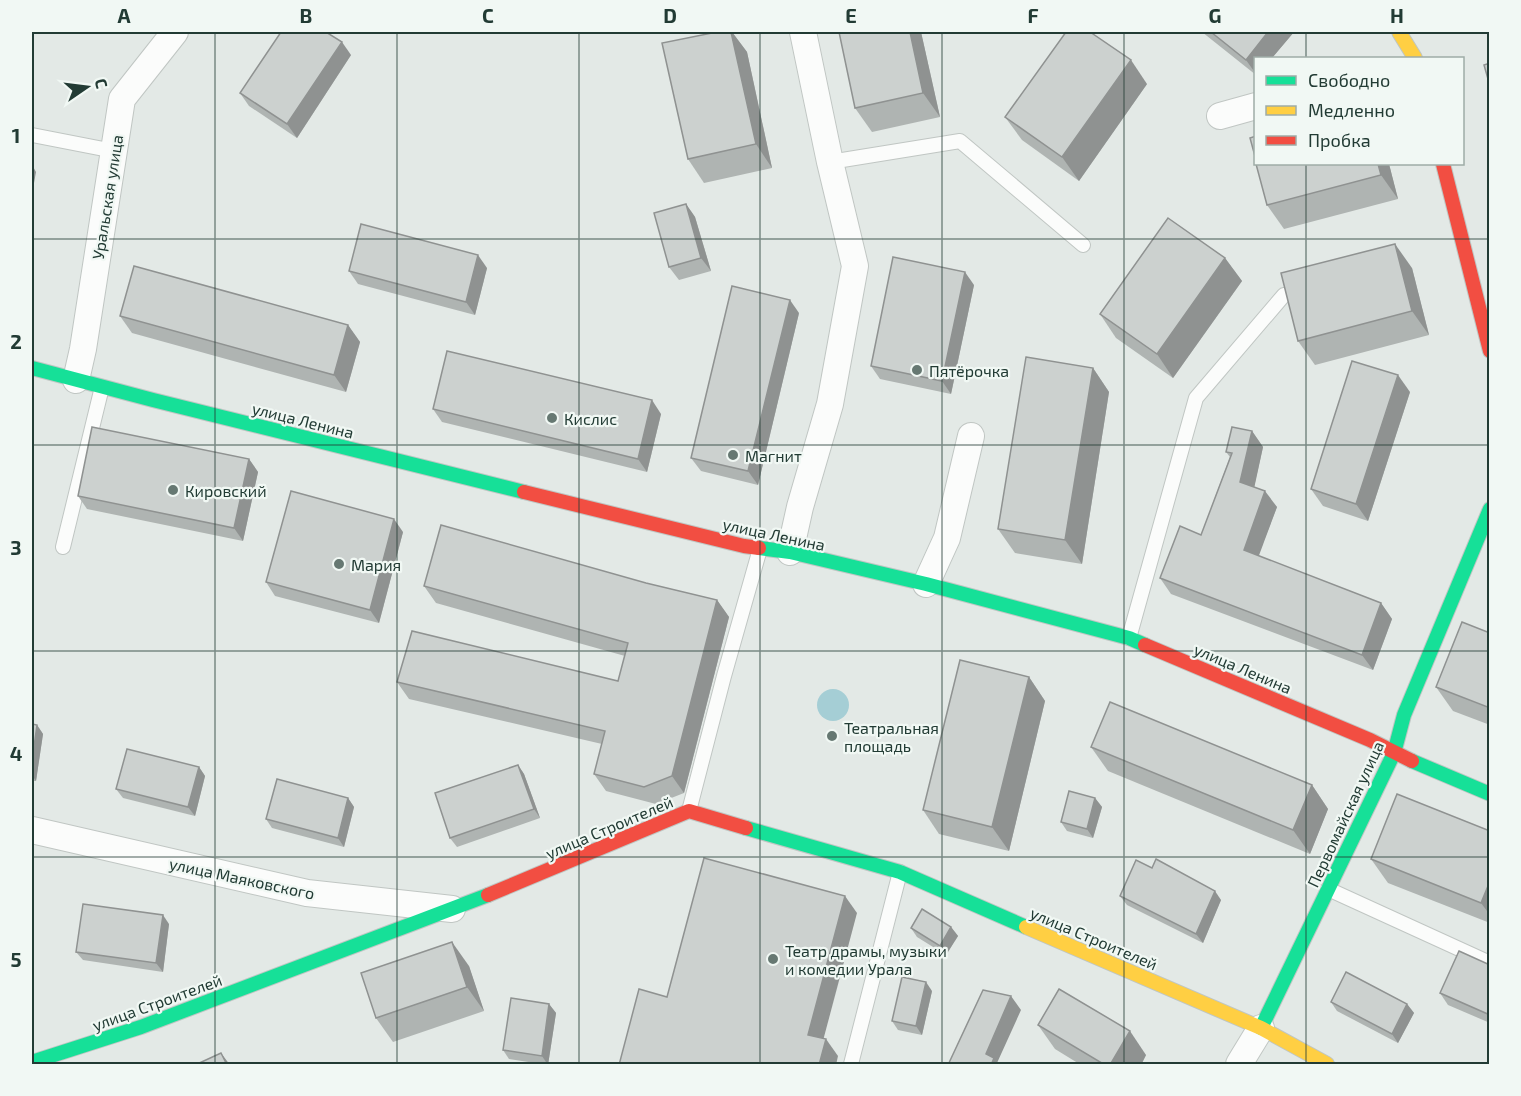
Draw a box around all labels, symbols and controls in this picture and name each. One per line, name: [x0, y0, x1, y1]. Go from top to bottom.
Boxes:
text: A: [117, 3, 131, 27]
text: B: [300, 3, 312, 27]
text: C: [482, 3, 494, 27]
text: D: [663, 3, 677, 27]
text: E: [845, 3, 857, 27]
text: F: [1027, 3, 1039, 27]
text: G: [1209, 3, 1221, 27]
text: H: [1390, 3, 1404, 27]
north arrow: [57, 57, 117, 117]
legend: [1254, 57, 1464, 165]
text: Свободно: [1308, 69, 1390, 91]
text: С: [92, 76, 112, 90]
text: Медленно: [1308, 99, 1395, 121]
text: 1: [12, 123, 20, 147]
text: Пробка: [1308, 129, 1371, 151]
street label: Уральская улица: [88, 133, 127, 261]
text: 2: [10, 329, 22, 353]
place label: Пятёрочка: [929, 361, 1009, 380]
marker: Пятёрочка: [910, 363, 924, 377]
street label: улица Ленина: [250, 398, 356, 443]
place label: Кислис: [564, 409, 617, 428]
marker: Кислис: [545, 411, 559, 425]
place label: Магнит: [745, 446, 802, 465]
marker: Магнит: [726, 448, 740, 462]
place label: Кировский: [185, 481, 267, 500]
marker: Кировский: [166, 483, 180, 497]
street label: улица Ленина: [721, 514, 827, 555]
text: 3: [10, 535, 22, 559]
place label: Мария: [351, 555, 401, 574]
marker: Мария: [332, 557, 346, 571]
street label: улица Ленина: [1191, 639, 1295, 698]
place label: Театральная площадь: [844, 718, 939, 755]
marker: Театральная площадь: [825, 729, 839, 743]
street label: Первомайская улица: [1303, 738, 1388, 891]
text: 4: [10, 741, 23, 765]
street label: улица Строителей: [542, 792, 676, 863]
street label: улица Маяковского: [167, 853, 316, 904]
street label: улица Строителей: [1027, 903, 1161, 974]
place label: Театр драмы, музыки и комедии Урала: [785, 941, 947, 978]
text: 5: [10, 947, 22, 971]
marker: Театр драмы, музыки и комедии Урала: [766, 952, 780, 966]
street label: улица Строителей: [90, 970, 225, 1035]

